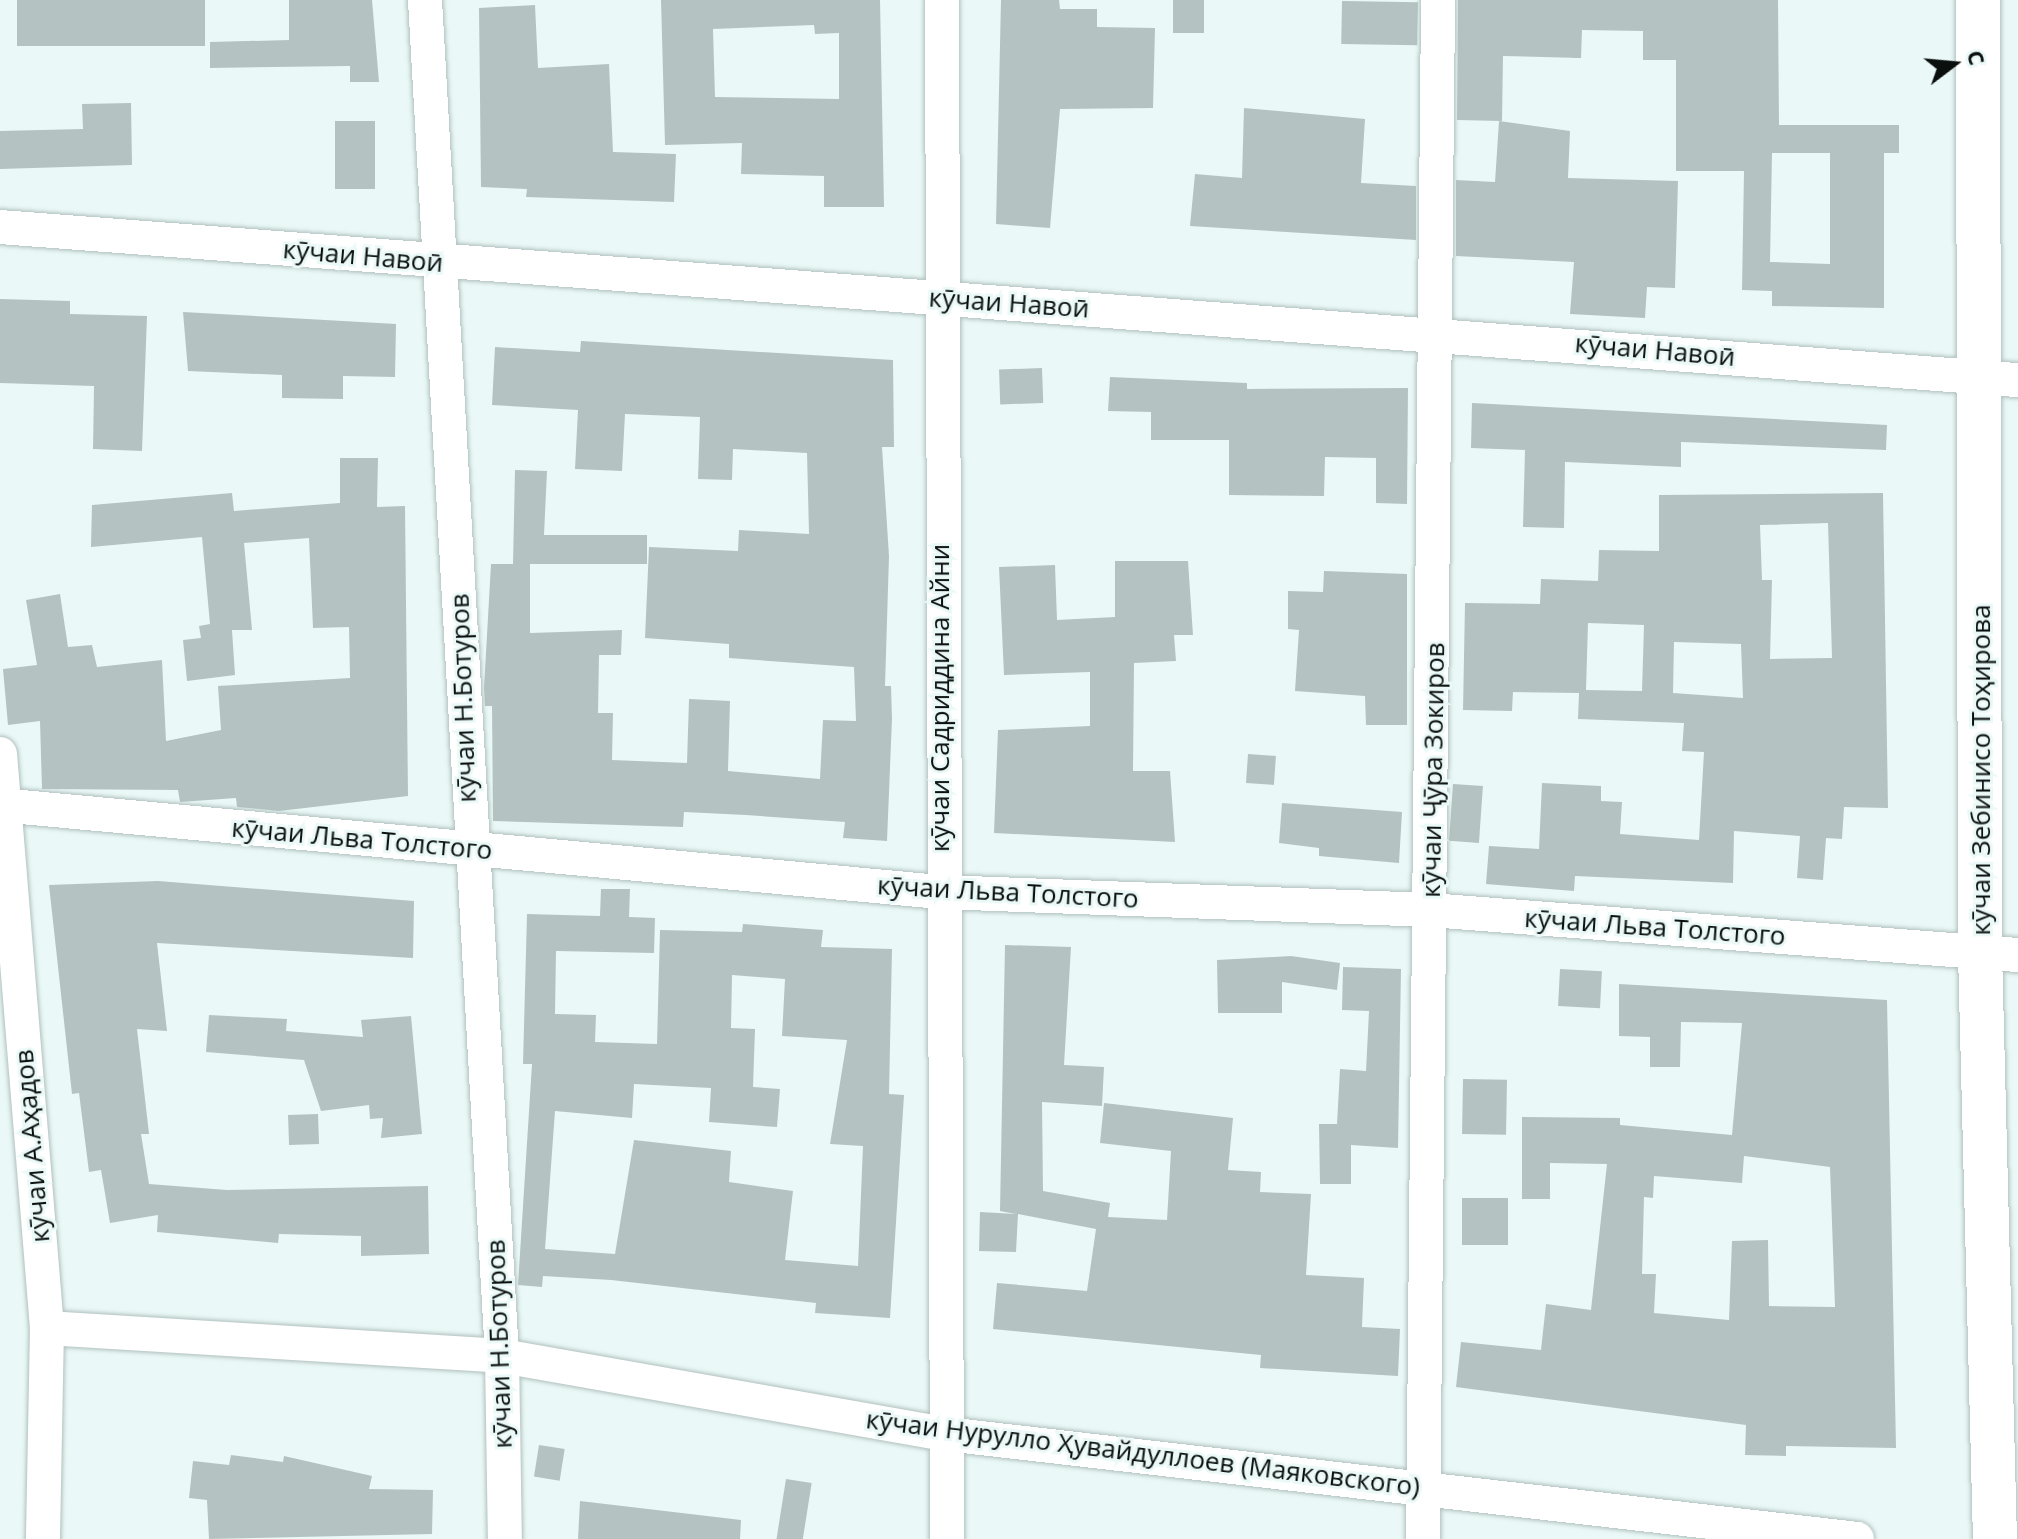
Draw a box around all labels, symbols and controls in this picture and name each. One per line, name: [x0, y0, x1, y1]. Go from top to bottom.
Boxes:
north arrow: [1914, 24, 1994, 104]
text: С: [1961, 47, 1993, 68]
street label: кӯчаи Навоӣ: [282, 233, 444, 279]
street label: кӯчаи Навоӣ: [928, 282, 1090, 324]
street label: кӯчаи Навоӣ: [1574, 327, 1736, 373]
street label: кӯчаи Садриддина Айни: [924, 544, 956, 852]
street label: кӯчаи Н.Ботуров: [444, 593, 482, 803]
street label: кӯчаи Зебинисо Тоҳирова: [1965, 604, 1997, 936]
street label: кӯчаи Ҷӯра Зокиров: [1415, 642, 1451, 898]
street label: кӯчаи Льва Толстого: [230, 812, 494, 866]
street label: кӯчаи Льва Толстого: [876, 870, 1140, 914]
street label: кӯчаи Льва Толстого: [1523, 902, 1787, 952]
street label: кӯчаи А.Аҳадов: [8, 1048, 56, 1244]
street label: кӯчаи Н.Ботуров: [480, 1239, 518, 1449]
street label: кӯчаи Нурулло Ҳувайдуллоев (Маяковского): [864, 1404, 1422, 1502]

